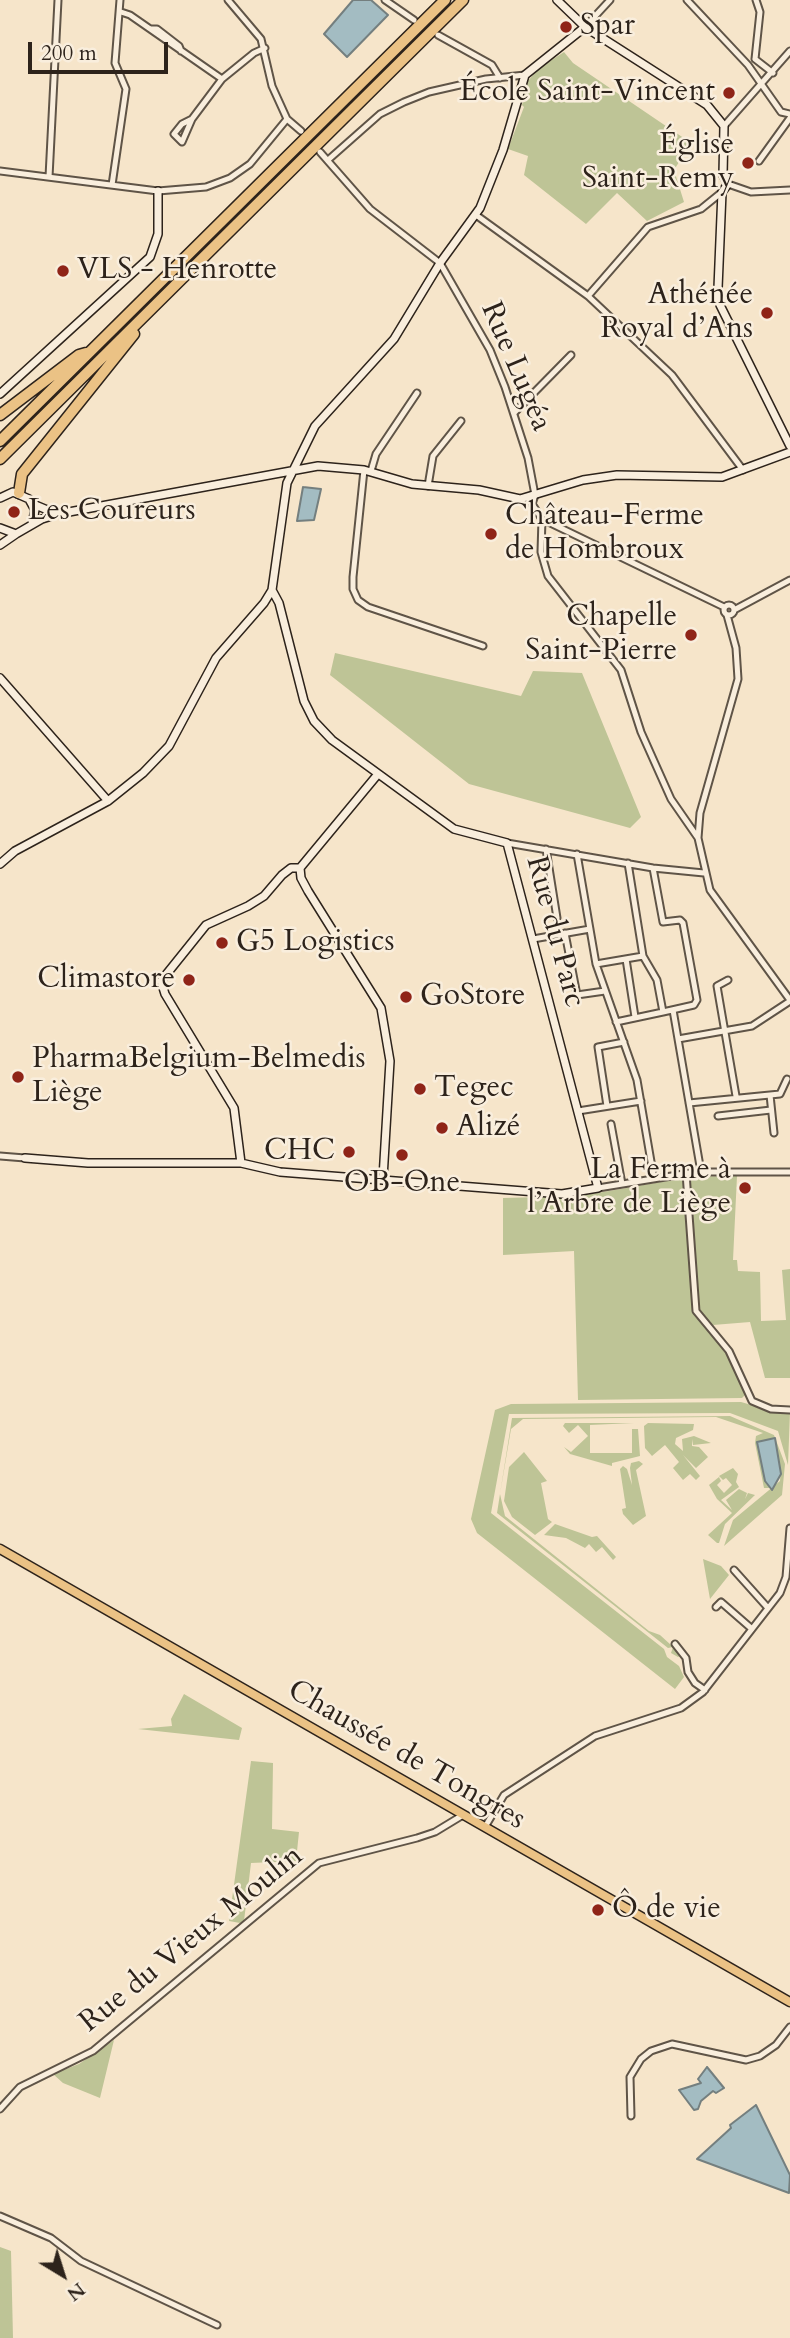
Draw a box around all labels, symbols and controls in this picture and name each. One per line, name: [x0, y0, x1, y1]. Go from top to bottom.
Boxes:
place label: Spar: [580, 9, 635, 45]
marker: Spar: [558, 19, 574, 35]
scale bar: [32, 28, 172, 72]
text: 200 m: [41, 39, 97, 68]
place label: École Saint-Vincent: [460, 75, 715, 111]
marker: École Saint-Vincent: [721, 85, 737, 101]
place label: Église Saint-Remy: [582, 128, 734, 198]
marker: Église Saint-Remy: [740, 155, 756, 171]
place label: VLS - Henrotte: [77, 253, 277, 289]
marker: VLS - Henrotte: [55, 263, 71, 279]
place label: Athénée Royal d’Ans: [600, 278, 753, 348]
street label: Rue Lugéa: [472, 297, 558, 437]
marker: Athénée Royal d’Ans: [759, 305, 775, 321]
place label: Les Coureurs: [28, 494, 195, 530]
place label: Château-Ferme de Hombroux: [505, 499, 704, 570]
marker: Les Coureurs: [6, 504, 22, 520]
marker: Château-Ferme de Hombroux: [483, 526, 499, 542]
place label: Chapelle Saint-Pierre: [525, 600, 677, 670]
marker: Chapelle Saint-Pierre: [683, 627, 699, 643]
street label: Rue du Parc: [517, 853, 591, 1011]
place label: G5 Logistics: [236, 925, 394, 961]
marker: G5 Logistics: [214, 935, 230, 951]
place label: Climastore: [37, 962, 175, 998]
marker: Climastore: [181, 972, 197, 988]
place label: GoStore: [420, 979, 525, 1015]
marker: GoStore: [398, 989, 414, 1005]
place label: PharmaBelgium-Belmedis Liège: [32, 1042, 366, 1112]
marker: PharmaBelgium-Belmedis Liège: [10, 1069, 26, 1085]
place label: Tegec: [434, 1071, 514, 1107]
marker: Tegec: [412, 1081, 428, 1097]
place label: Alizé: [456, 1110, 520, 1146]
marker: Alizé: [434, 1120, 450, 1136]
place label: CHC: [264, 1134, 335, 1170]
marker: CHC: [341, 1144, 357, 1160]
marker: OB-One: [394, 1147, 410, 1163]
place label: La Ferme à l’Arbre de Liège: [527, 1153, 731, 1224]
place label: OB-One: [344, 1166, 460, 1202]
marker: La Ferme à l’Arbre de Liège: [737, 1180, 753, 1196]
street label: Chaussée de Tongres: [281, 1673, 531, 1839]
street label: Rue du Vieux Moulin: [73, 1839, 311, 2041]
place label: Ô de vie: [612, 1892, 721, 1928]
marker: Ô de vie: [590, 1902, 606, 1918]
north arrow: [28, 2240, 98, 2310]
text: N: [61, 2276, 90, 2307]

